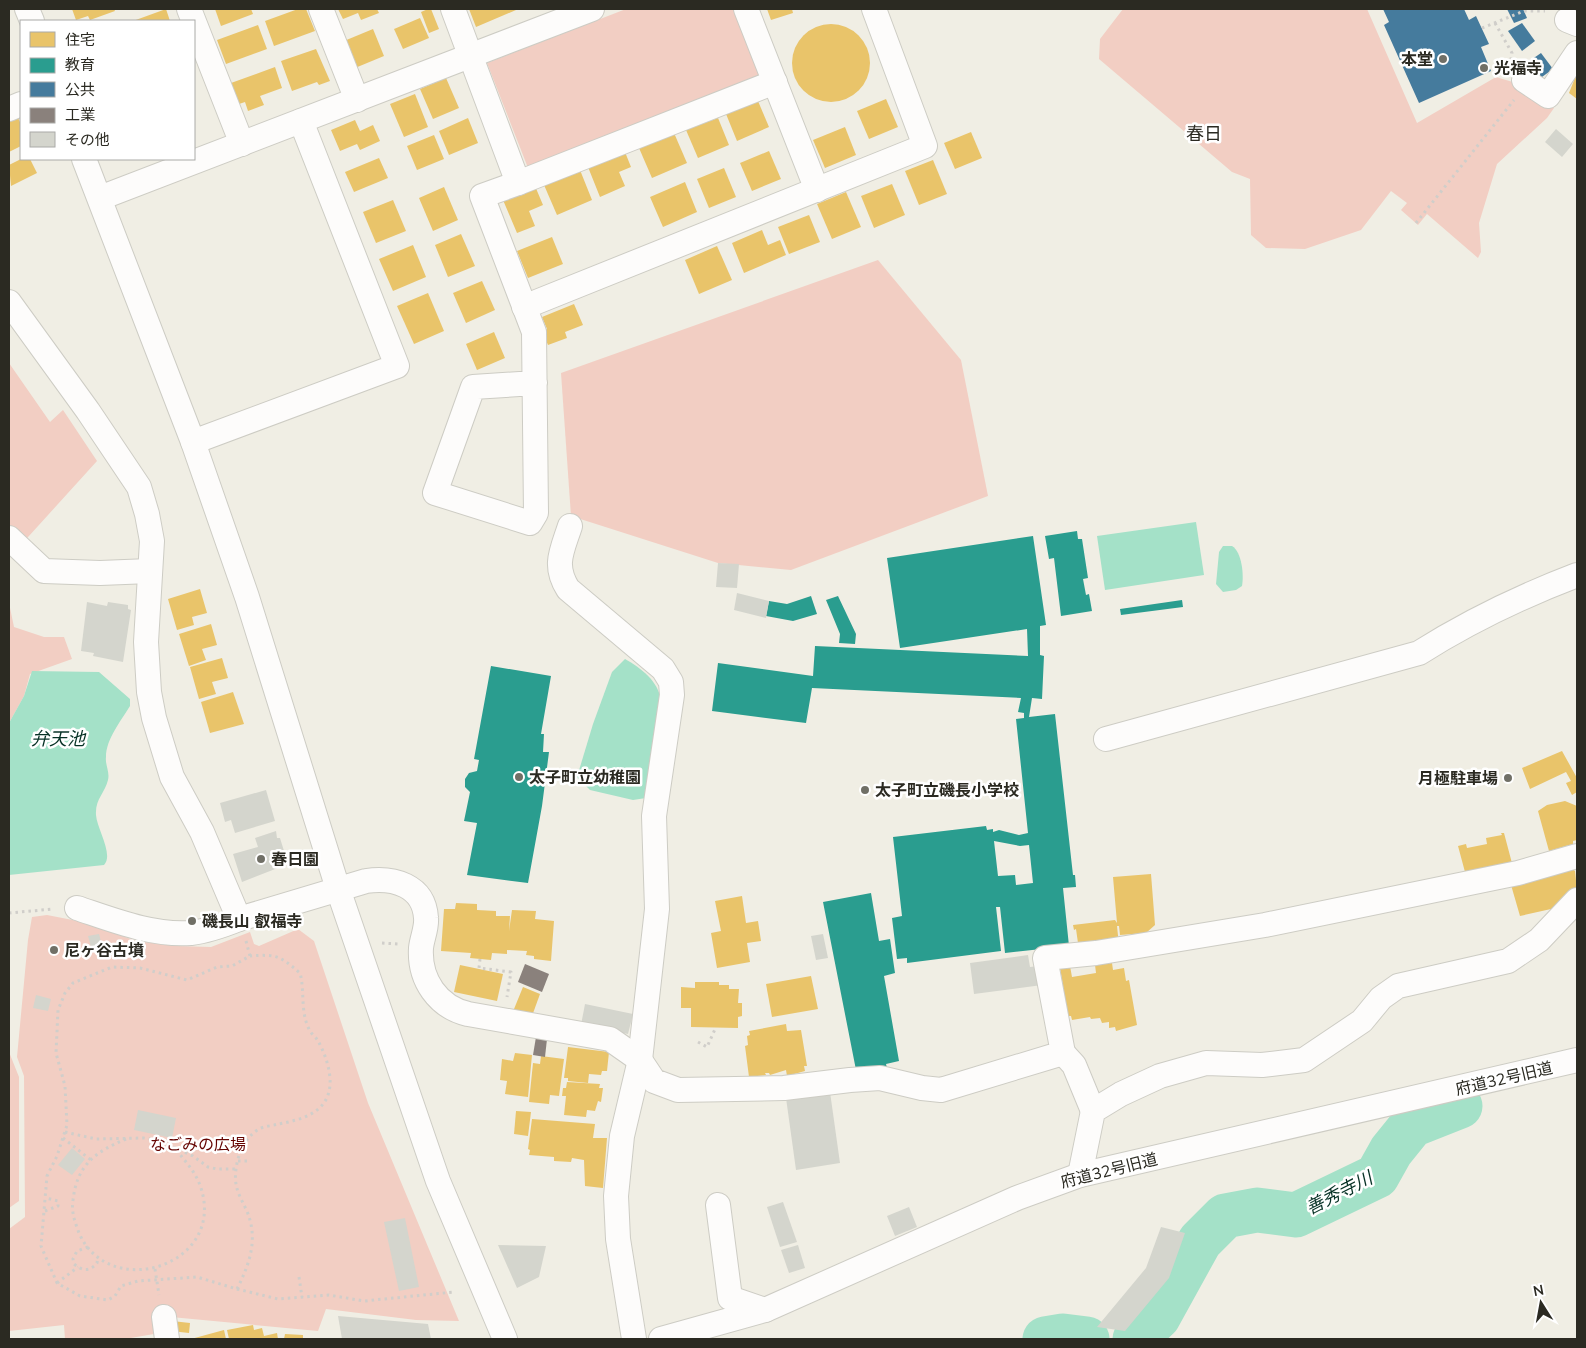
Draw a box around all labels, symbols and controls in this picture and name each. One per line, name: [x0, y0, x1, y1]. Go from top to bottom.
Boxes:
legend: [20, 20, 195, 160]
text: 住宅: [65, 30, 95, 50]
place label: 本堂: [1401, 49, 1433, 71]
marker: 本堂: [1437, 53, 1449, 65]
text: 教育: [65, 55, 95, 75]
place label: 光福寺: [1494, 58, 1542, 80]
marker: 光福寺: [1478, 62, 1490, 74]
text: 公共: [65, 80, 95, 100]
text: 工業: [65, 105, 95, 125]
district label: 春日: [1186, 122, 1222, 146]
text: その他: [65, 130, 110, 150]
water label: 弁天池: [31, 727, 87, 751]
place label: 太子町立幼稚園: [529, 767, 641, 789]
place label: 月極駐車場: [1418, 768, 1498, 790]
marker: 太子町立幼稚園: [513, 771, 525, 783]
marker: 月極駐車場: [1502, 772, 1514, 784]
place label: 太子町立磯長小学校: [875, 780, 1019, 802]
marker: 太子町立磯長小学校: [859, 784, 871, 796]
place label: 春日園: [271, 849, 319, 871]
marker: 春日園: [255, 853, 267, 865]
place label: 磯長山 叡福寺: [202, 911, 302, 933]
marker: 磯長山 叡福寺: [186, 915, 198, 927]
place label: 尼ヶ谷古墳: [64, 940, 144, 962]
marker: 尼ヶ谷古墳: [48, 944, 60, 956]
street label: 府道32号旧道: [1453, 1057, 1555, 1101]
park label: なごみの広場: [150, 1134, 246, 1156]
street label: 府道32号旧道: [1058, 1148, 1160, 1194]
water label: 善秀寺川: [1301, 1165, 1378, 1220]
north arrow: [1516, 1278, 1566, 1328]
text: N: [1532, 1280, 1546, 1301]

